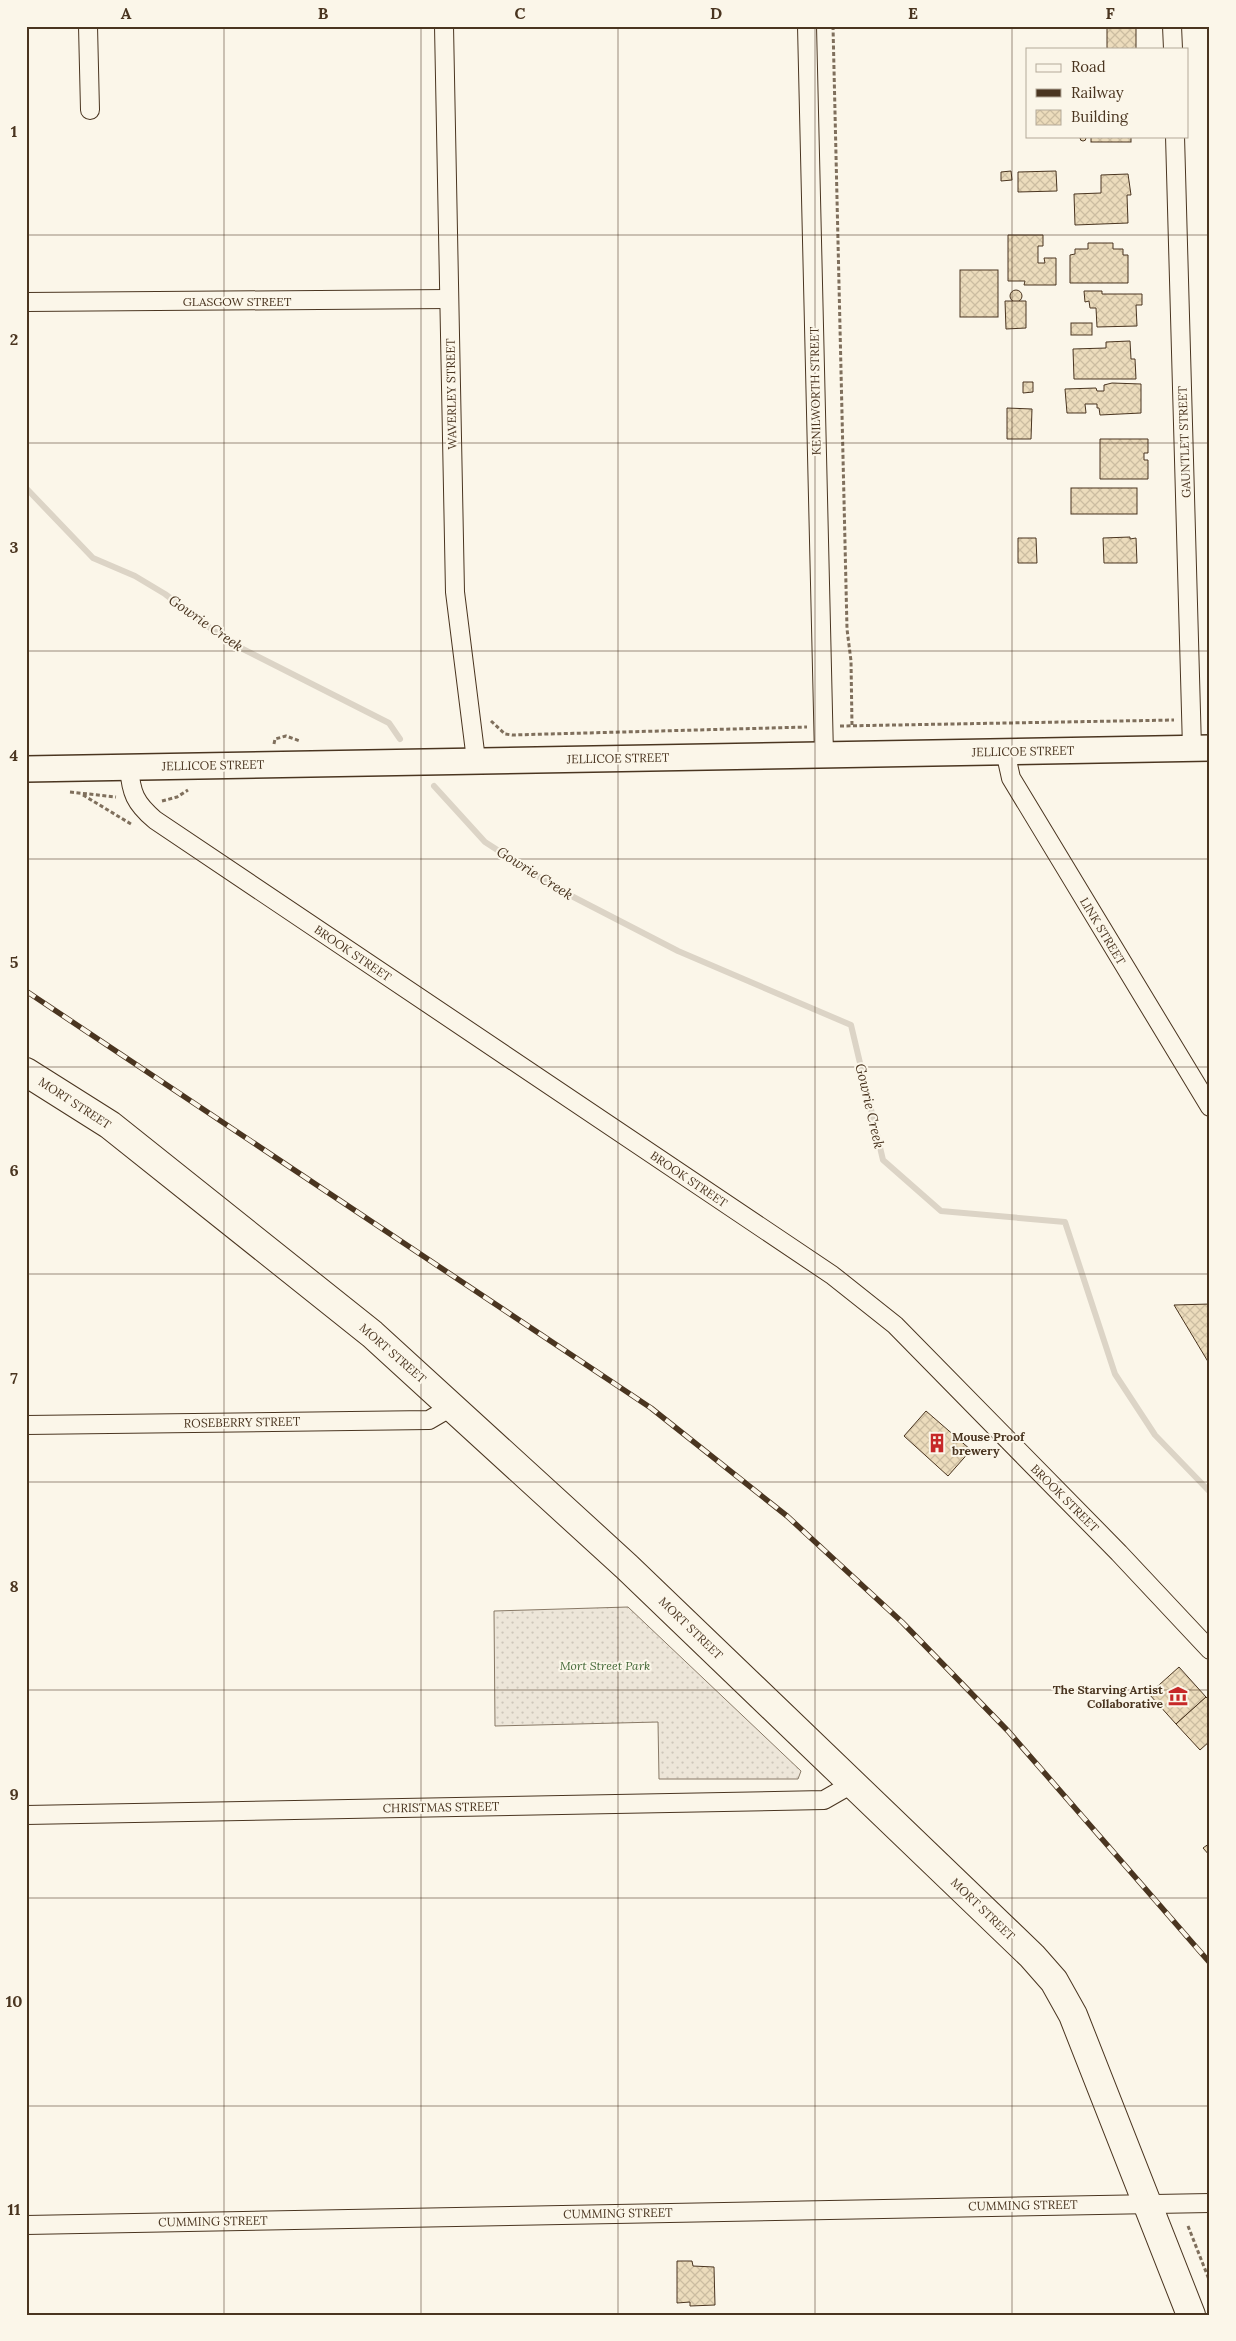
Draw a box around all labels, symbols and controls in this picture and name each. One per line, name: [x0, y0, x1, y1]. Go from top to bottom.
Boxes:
text: A: [121, 3, 132, 23]
text: B: [318, 3, 329, 23]
text: C: [514, 3, 526, 23]
text: D: [710, 3, 722, 23]
text: E: [908, 3, 918, 23]
text: F: [1105, 3, 1115, 23]
legend: [1026, 48, 1188, 138]
text: Road: [1071, 57, 1106, 76]
text: Railway: [1071, 83, 1124, 102]
text: Building: [1071, 107, 1129, 126]
text: 1: [11, 121, 17, 141]
street label: GLASGOW STREET: [183, 294, 292, 309]
street label: KENILWORTH STREET: [806, 326, 824, 455]
text: 2: [10, 329, 18, 349]
street label: WAVERLEY STREET: [443, 338, 459, 450]
street label: GAUNTLET STREET: [1175, 385, 1193, 498]
text: 3: [10, 537, 19, 557]
water label: Gowrie Creek: [165, 591, 247, 655]
street label: JELLICOE STREET: [970, 743, 1075, 759]
text: 4: [10, 745, 19, 765]
street label: JELLICOE STREET: [565, 750, 670, 766]
street label: JELLICOE STREET: [160, 757, 265, 773]
water label: Gowrie Creek: [493, 842, 577, 904]
street label: LINK STREET: [1077, 895, 1129, 968]
street label: BROOK STREET: [312, 922, 395, 985]
text: 5: [10, 952, 19, 972]
water label: Gowrie Creek: [851, 1062, 889, 1150]
street label: MORT STREET: [36, 1074, 114, 1132]
street label: BROOK STREET: [648, 1148, 731, 1211]
text: 6: [9, 1160, 19, 1180]
street label: MORT STREET: [357, 1320, 430, 1386]
text: 7: [10, 1368, 18, 1388]
street label: ROSEBERRY STREET: [184, 1413, 301, 1431]
place label: Mouse Proof brewery: [951, 1429, 1026, 1458]
building icon: Mouse Proof brewery: [926, 1432, 948, 1454]
street label: BROOK STREET: [1028, 1461, 1102, 1535]
text: 8: [9, 1576, 19, 1596]
street label: MORT STREET: [656, 1594, 726, 1663]
park label: Mort Street Park: [560, 1658, 650, 1673]
place label: The Starving Artist Collaborative: [1053, 1682, 1164, 1711]
museum icon: The Starving Artist Collaborative: [1167, 1685, 1189, 1707]
text: 9: [9, 1784, 19, 1804]
street label: CHRISTMAS STREET: [382, 1798, 500, 1816]
street label: MORT STREET: [948, 1875, 1018, 1944]
text: 10: [6, 1991, 22, 2011]
street label: CUMMING STREET: [968, 2197, 1078, 2213]
text: 11: [8, 2199, 21, 2219]
street label: CUMMING STREET: [563, 2205, 673, 2221]
street label: CUMMING STREET: [158, 2213, 268, 2229]

